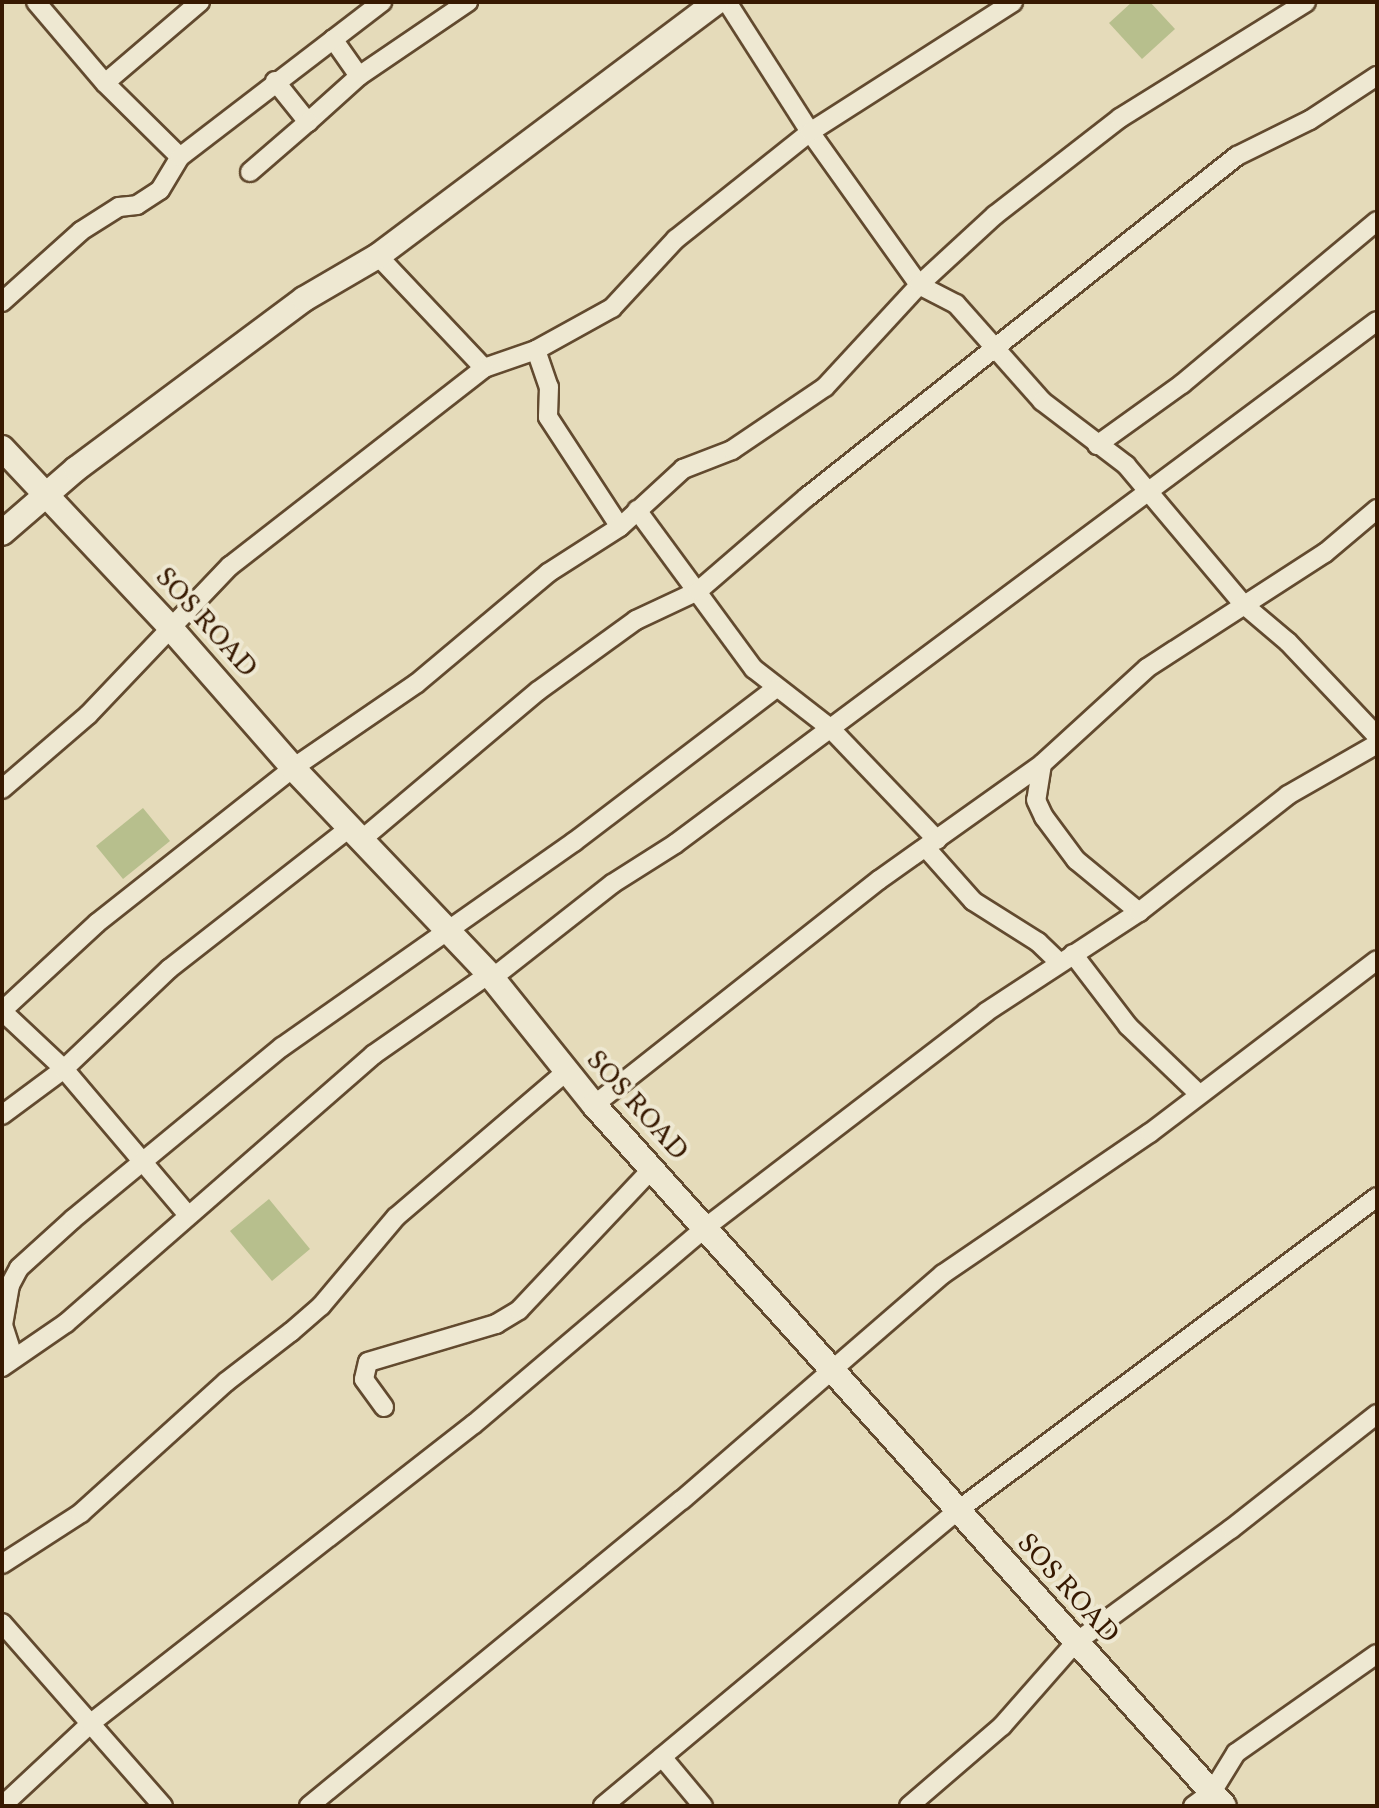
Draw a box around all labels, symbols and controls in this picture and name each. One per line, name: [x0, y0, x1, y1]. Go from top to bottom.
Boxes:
street label: SOS ROAD: [147, 561, 263, 685]
street label: SOS ROAD: [578, 1044, 694, 1168]
street label: SOS ROAD: [1009, 1527, 1125, 1651]

